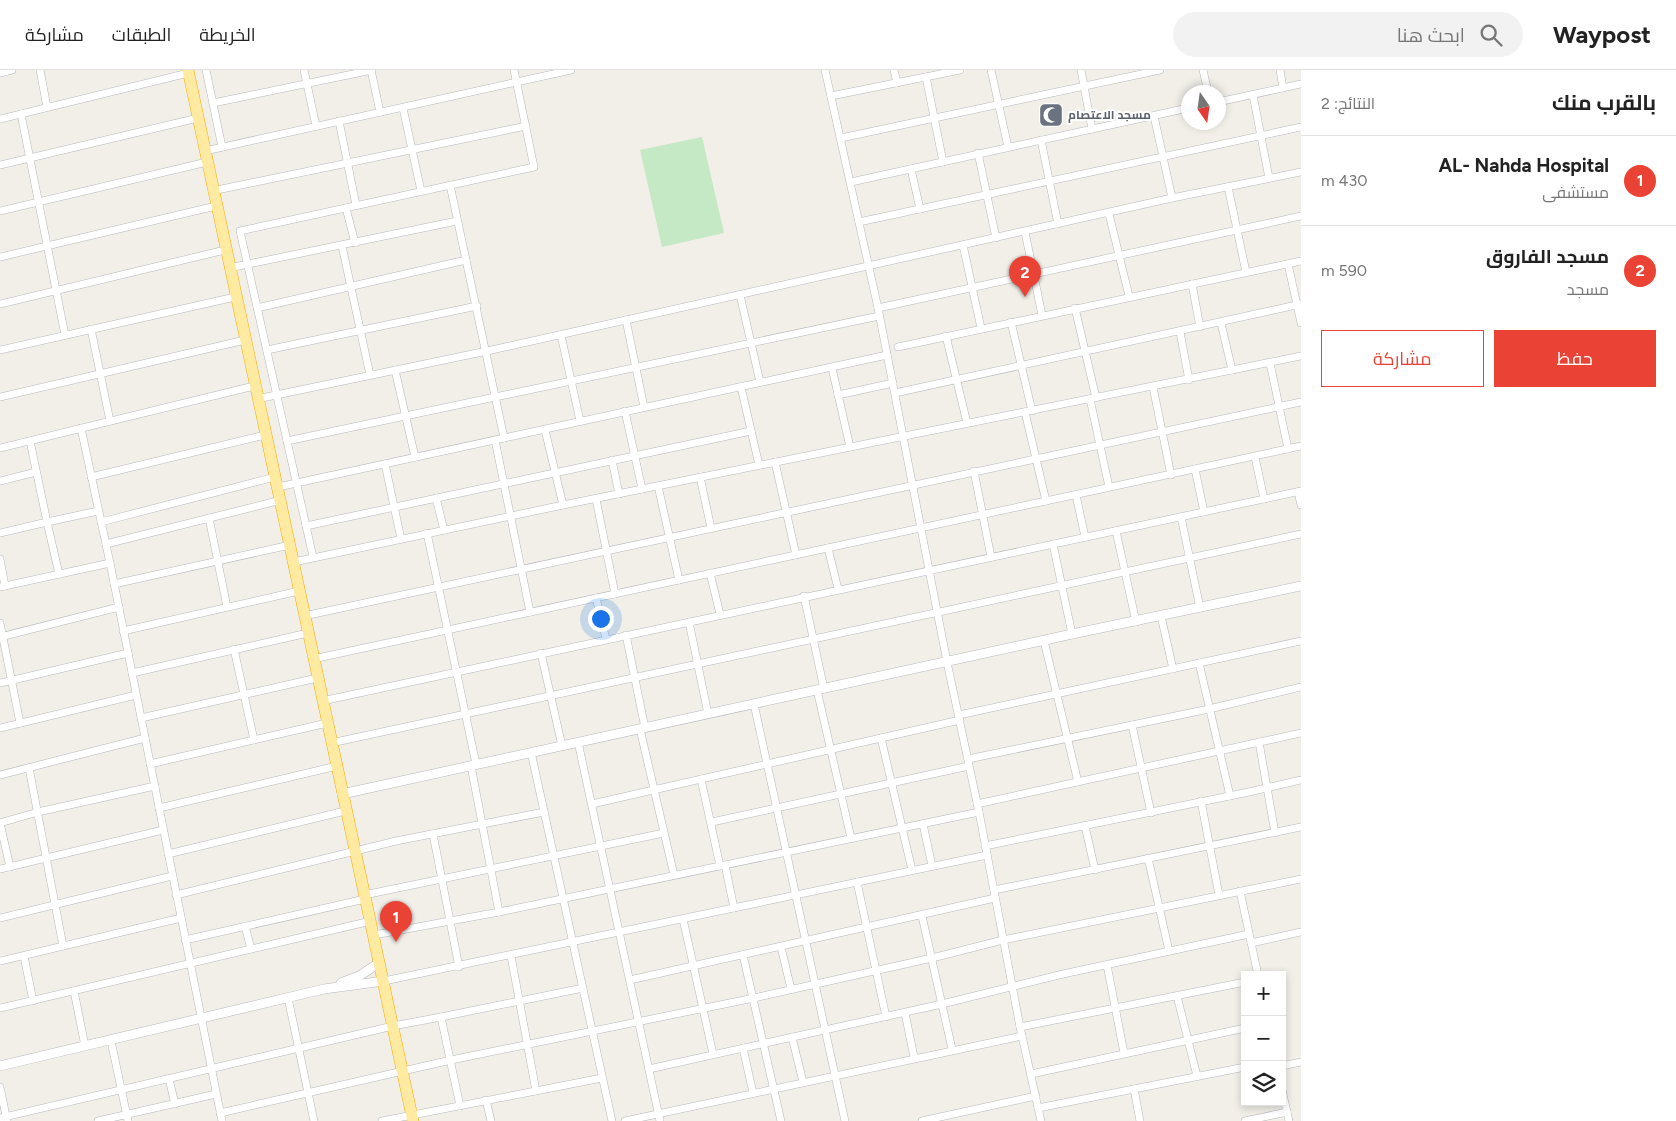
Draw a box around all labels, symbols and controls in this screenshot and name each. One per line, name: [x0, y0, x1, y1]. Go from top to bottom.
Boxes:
search box: [1173, 12, 1523, 57]
text: Waypost: [1553, 20, 1651, 49]
icon: search: [1477, 21, 1505, 49]
text: مشاركة: [25, 24, 84, 46]
text: الطبقات: [112, 24, 171, 46]
text: الخريطة: [199, 24, 256, 46]
text: ابحث هنا: [1397, 24, 1465, 47]
north arrow: [1181, 85, 1226, 130]
text: بالقرب منك: [1552, 90, 1656, 115]
text: النتائج: 2: [1321, 94, 1375, 113]
mosque icon: مسجد الاعتصام: [1038, 102, 1064, 128]
place label: مسجد الاعتصام: [1068, 108, 1151, 123]
text: AL- Nahda Hospital: [1439, 154, 1609, 177]
text: 430 m: [1321, 171, 1367, 190]
text: 1: [1637, 171, 1643, 190]
text: مستشفى: [1542, 183, 1609, 202]
text: مسجد الفاروق: [1486, 245, 1609, 268]
pin: 2: [1009, 256, 1041, 297]
text: 590 m: [1321, 261, 1367, 280]
text: 2: [1635, 261, 1645, 280]
text: مسجد: [1567, 280, 1609, 299]
button: مشاركة: [1321, 330, 1484, 387]
button: حفظ: [1494, 330, 1656, 387]
your location: [588, 606, 614, 632]
pin: 1: [380, 901, 412, 942]
map controls: [1241, 971, 1286, 1106]
button: +: [1241, 971, 1286, 1016]
button: −: [1241, 1016, 1286, 1061]
button: layers: [1241, 1061, 1286, 1106]

